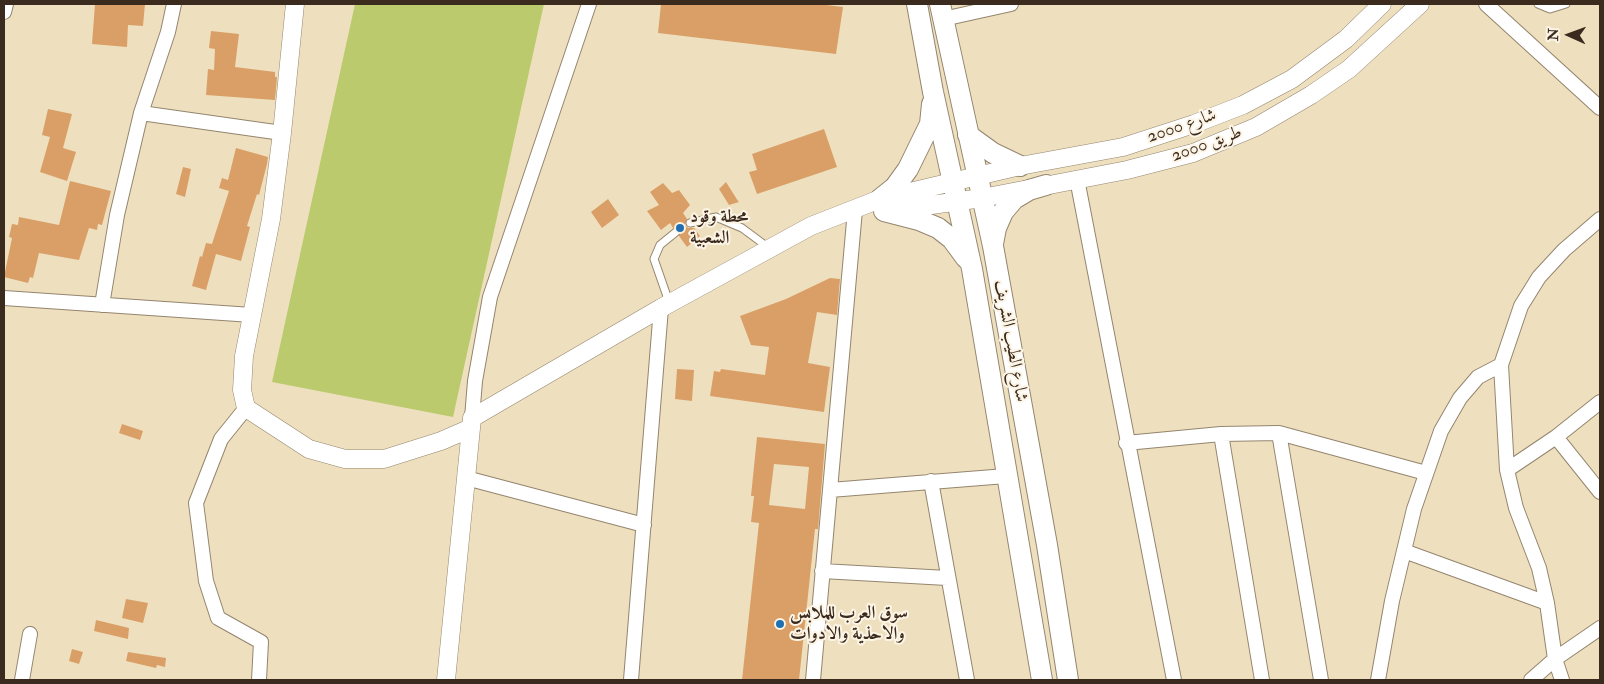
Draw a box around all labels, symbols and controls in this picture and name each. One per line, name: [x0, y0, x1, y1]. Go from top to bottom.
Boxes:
north arrow: [1544, 10, 1594, 60]
text: N: [1545, 28, 1562, 41]
street label: شارع 2000: [1145, 105, 1219, 149]
street label: طريق 2000: [1169, 122, 1245, 168]
place label: محطة وقود الشعبية: [690, 207, 748, 250]
marker: محطة وقود الشعبية: [674, 222, 686, 234]
street label: شارع الطيب الشريف: [989, 278, 1031, 404]
place label: سوق العرب للملابس والاحذية والادوات: [790, 603, 908, 646]
marker: سوق العرب للملابس والاحذية والادوات: [774, 618, 786, 630]

